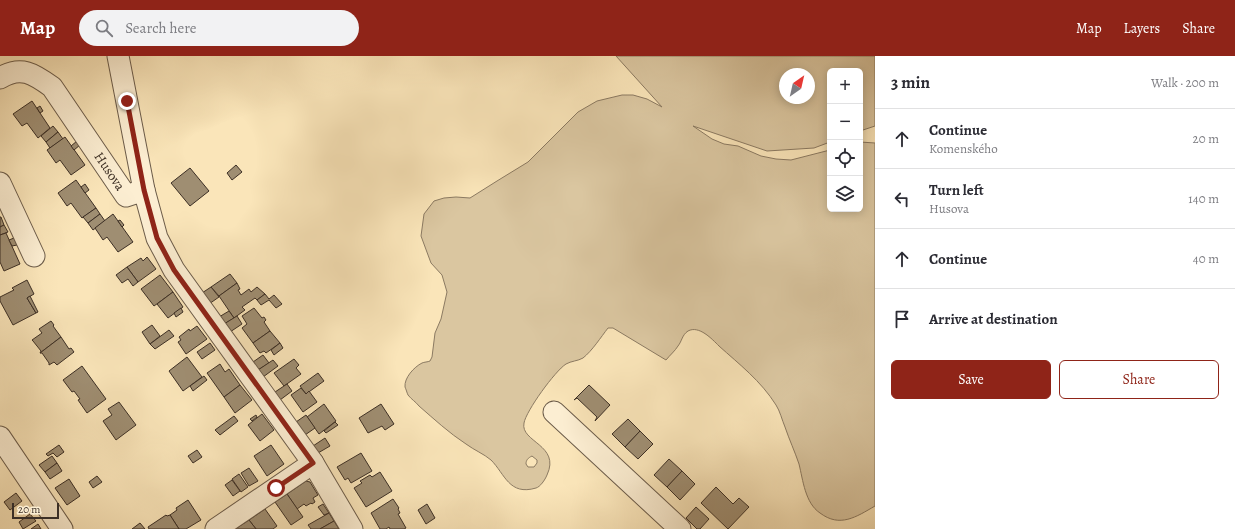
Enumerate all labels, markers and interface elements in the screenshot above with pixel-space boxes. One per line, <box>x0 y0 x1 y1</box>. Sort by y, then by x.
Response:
search box <box>79 10 359 46</box>
text: Map <box>20 15 55 41</box>
icon: search <box>93 17 115 39</box>
text: Search here <box>125 18 197 38</box>
text: Map <box>1076 19 1102 38</box>
text: Layers <box>1124 19 1160 38</box>
text: Share <box>1182 19 1215 38</box>
north arrow <box>779 68 815 104</box>
map controls <box>827 68 863 212</box>
button: + <box>827 68 863 104</box>
text: 3 min <box>891 71 930 94</box>
text: Walk · 200 m <box>1151 74 1219 91</box>
route end <box>118 92 136 110</box>
button: − <box>827 104 863 140</box>
text: Continue <box>929 120 987 140</box>
icon: ahead <box>891 128 913 150</box>
text: 20 m <box>1193 130 1219 147</box>
button: locate <box>827 140 863 176</box>
text: Komenského <box>929 140 998 157</box>
street label: Husova <box>90 148 130 195</box>
button: layers <box>827 176 863 212</box>
text: Turn left <box>929 180 984 200</box>
icon: left <box>891 188 913 210</box>
text: 140 m <box>1188 190 1219 207</box>
text: Husova <box>929 200 969 217</box>
icon: ahead <box>891 248 913 270</box>
text: Continue <box>929 249 987 269</box>
text: 40 m <box>1193 250 1219 267</box>
icon: arrive <box>891 308 913 330</box>
text: Arrive at destination <box>929 309 1058 329</box>
button: Save <box>891 360 1051 399</box>
button: Share <box>1059 360 1219 399</box>
route start <box>267 479 285 497</box>
scale bar <box>12 501 59 520</box>
text: 20 m <box>18 502 40 517</box>

